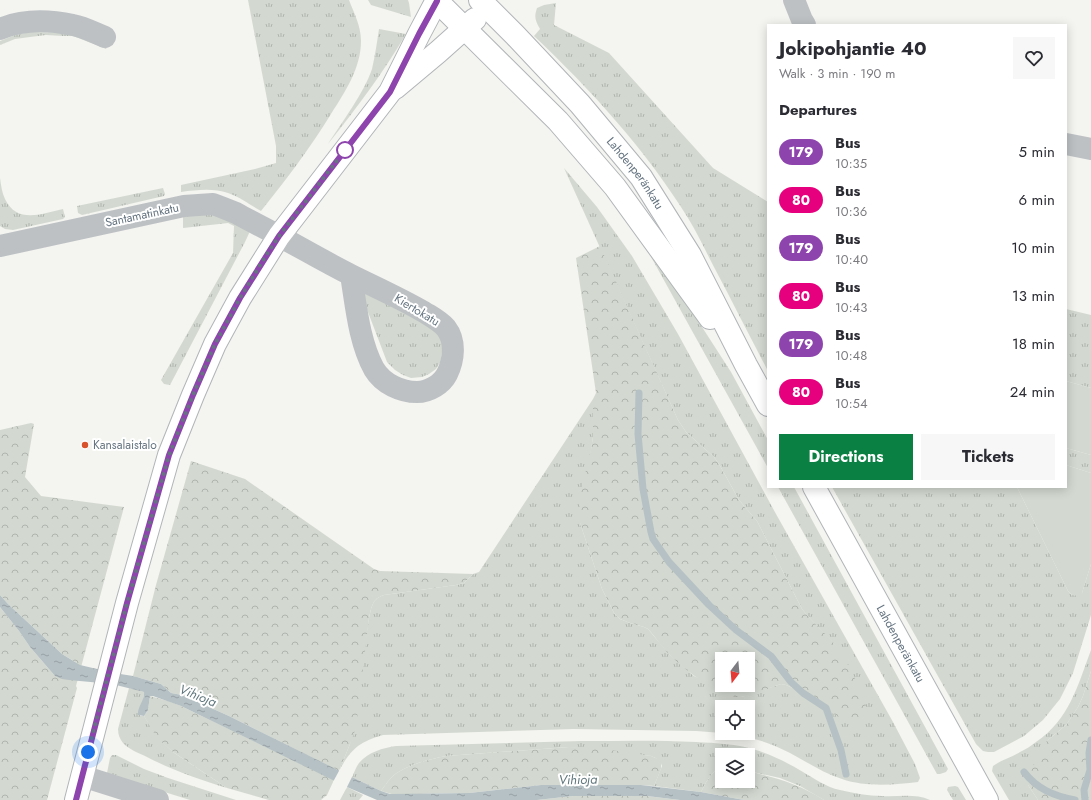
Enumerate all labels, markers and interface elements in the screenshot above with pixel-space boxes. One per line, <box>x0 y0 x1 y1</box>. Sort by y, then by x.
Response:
text: Jokipohjantie 40 <box>779 35 926 62</box>
button: heart <box>1013 37 1055 79</box>
text: Walk · 3 min · 190 m <box>779 64 895 83</box>
text: Departures <box>779 99 857 121</box>
text: Bus <box>835 132 860 154</box>
street label: Lahdenperänkatu <box>602 133 668 213</box>
unlabelled marker <box>336 141 354 159</box>
text: 5 min <box>1019 141 1055 163</box>
text: 179 <box>789 142 813 162</box>
text: 10:35 <box>835 154 867 173</box>
text: Bus <box>835 180 860 202</box>
text: 6 min <box>1018 189 1055 211</box>
text: 80 <box>792 190 810 210</box>
street label: Santamatinkatu <box>103 198 181 232</box>
text: 10:36 <box>835 202 867 221</box>
text: Bus <box>835 228 860 250</box>
text: 10 min <box>1011 237 1055 259</box>
text: 179 <box>789 238 813 258</box>
text: 10:40 <box>835 250 868 269</box>
text: Bus <box>835 276 860 298</box>
text: 13 min <box>1012 285 1055 307</box>
text: 80 <box>792 286 810 306</box>
street label: Kiertokatu <box>391 289 443 331</box>
text: 10:43 <box>835 298 867 317</box>
text: Bus <box>835 324 860 346</box>
text: 18 min <box>1012 333 1055 355</box>
text: 179 <box>789 334 813 354</box>
text: 10:48 <box>835 346 867 365</box>
text: Bus <box>835 372 860 394</box>
text: 24 min <box>1010 381 1055 403</box>
text: 80 <box>792 382 810 402</box>
text: 10:54 <box>835 394 867 413</box>
button: Directions <box>779 434 913 480</box>
button: Tickets <box>921 434 1055 480</box>
place label: Kansalaistalo <box>93 436 157 454</box>
marker: Kansalaistalo <box>80 440 90 450</box>
street label: Lahdenperänkatu <box>872 601 929 686</box>
north arrow <box>715 652 755 692</box>
map controls <box>715 652 755 788</box>
water label: Vihioja <box>176 679 219 712</box>
button: locate <box>715 700 755 740</box>
your location <box>78 742 98 762</box>
button: layers <box>715 748 755 788</box>
water label: Vihioja <box>558 770 598 789</box>

